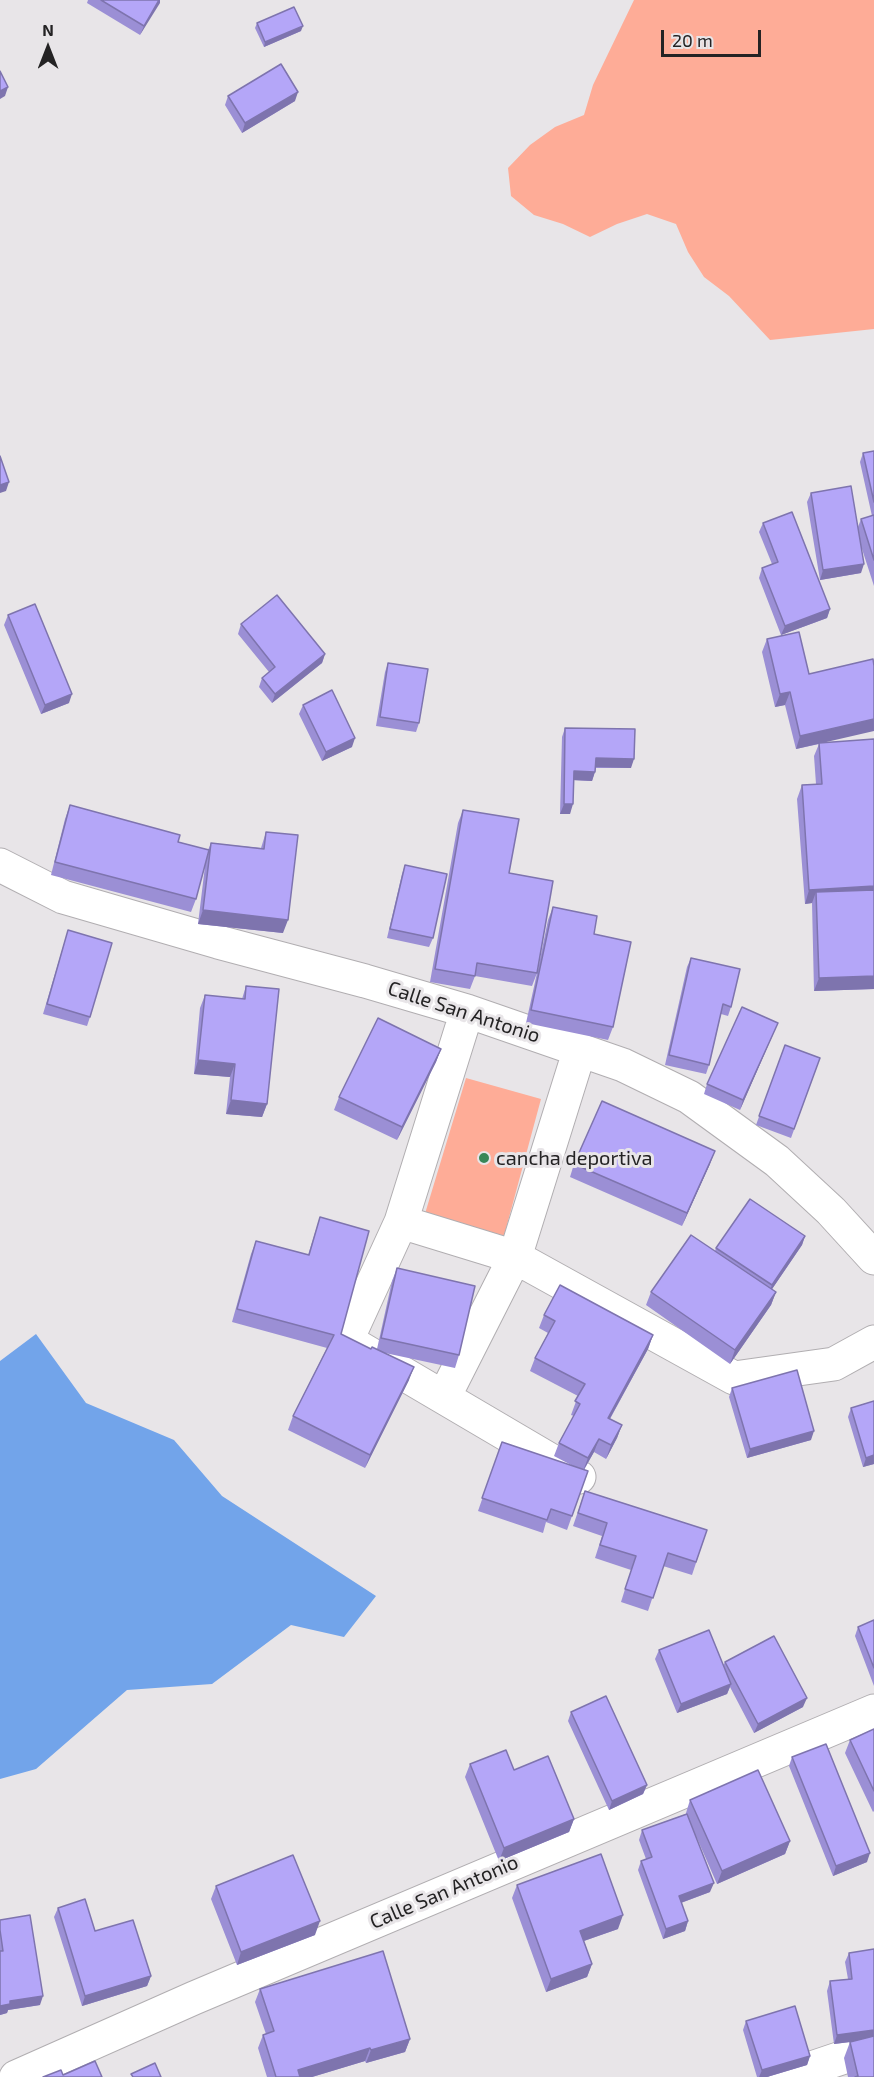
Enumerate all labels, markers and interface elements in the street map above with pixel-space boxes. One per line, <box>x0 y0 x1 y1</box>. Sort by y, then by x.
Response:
north arrow <box>18 18 78 78</box>
scale bar <box>664 18 764 56</box>
text: N <box>42 20 54 39</box>
text: 20 m <box>672 29 713 51</box>
street label: Calle San Antonio <box>385 976 543 1048</box>
place label: cancha deportiva <box>496 1146 652 1170</box>
marker: cancha deportiva <box>477 1151 491 1165</box>
street label: Calle San Antonio <box>366 1850 522 1934</box>

